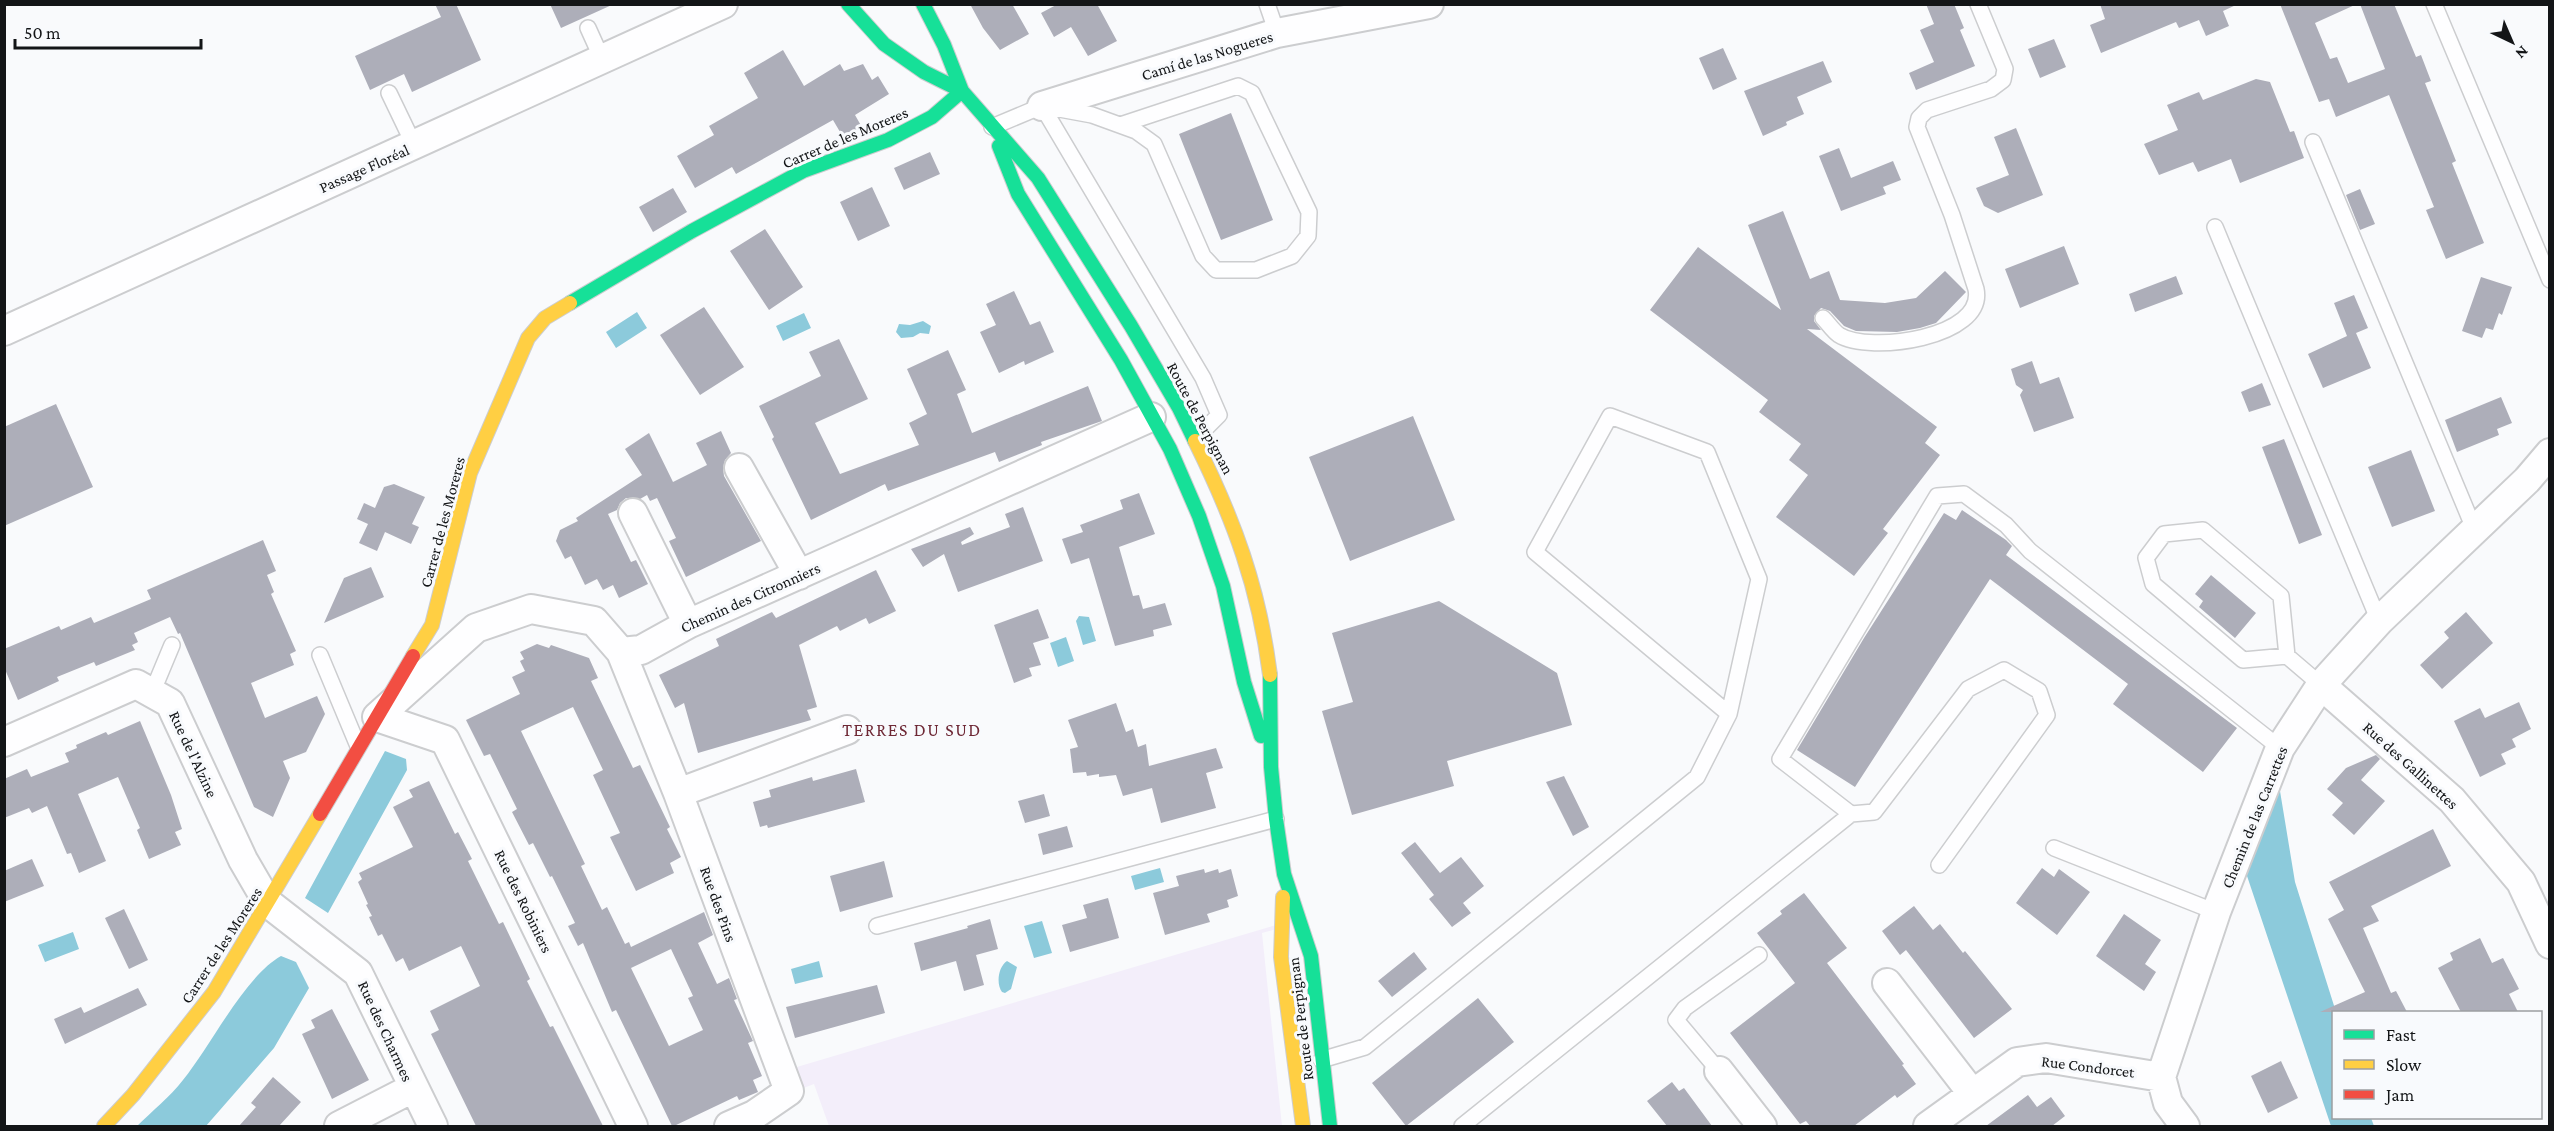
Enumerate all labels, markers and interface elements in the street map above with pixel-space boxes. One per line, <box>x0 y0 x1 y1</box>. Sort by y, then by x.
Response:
scale bar <box>15 12 201 50</box>
north arrow <box>2482 12 2542 72</box>
text: 50 m <box>24 23 61 43</box>
street label: Camí de las Nogueres <box>1139 27 1275 85</box>
text: N <box>2512 43 2532 62</box>
street label: Carrer de les Moreres <box>780 103 911 172</box>
street label: Passage Floréal <box>316 141 412 197</box>
street label: Route de Perpignan <box>1163 359 1237 478</box>
street label: Carrer de les Moreres <box>417 455 468 589</box>
street label: Chemin des Citronniers <box>678 559 823 636</box>
street label: Rue de l'Alzine <box>166 708 221 800</box>
street label: Rue des Gallinettes <box>2360 718 2461 812</box>
district label: TERRES DU SUD <box>842 720 982 740</box>
street label: Chemin de las Carrettes <box>2218 744 2291 891</box>
street label: Rue des Robiniers <box>491 847 556 956</box>
street label: Rue des Pins <box>697 864 740 944</box>
street label: Carrer de les Moreres <box>178 884 265 1006</box>
street label: Route de Perpignan <box>1284 956 1317 1082</box>
street label: Rue des Charmes <box>355 978 416 1084</box>
legend <box>2332 1011 2542 1119</box>
text: Fast <box>2386 1025 2417 1045</box>
street label: Rue Condorcet <box>2040 1052 2136 1081</box>
text: Slow <box>2386 1055 2422 1075</box>
text: Jam <box>2384 1085 2415 1105</box>

